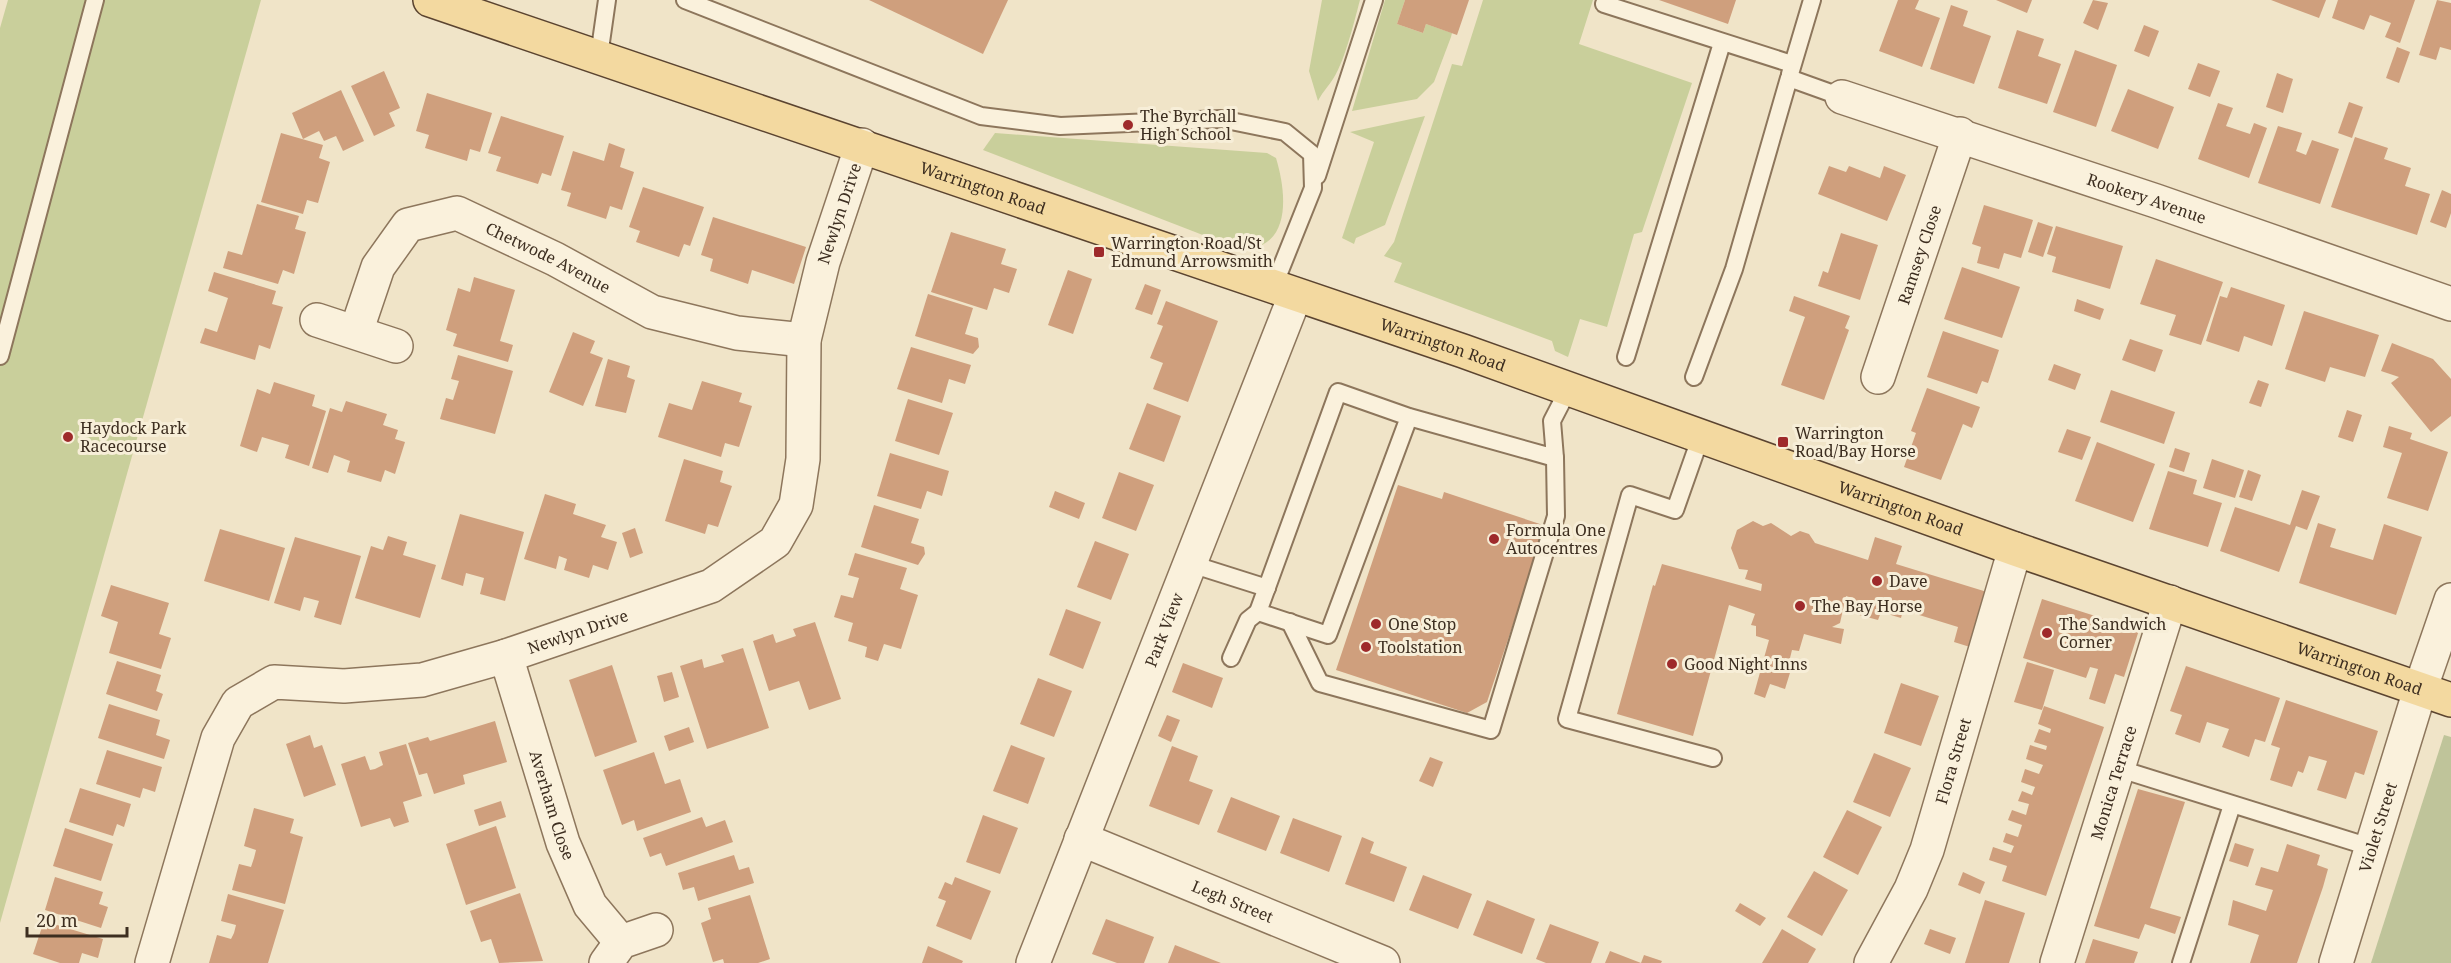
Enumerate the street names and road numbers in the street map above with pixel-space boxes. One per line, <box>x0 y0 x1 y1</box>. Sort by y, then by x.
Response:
street label: Warrington Road <box>917 156 1049 220</box>
street label: Newlyn Drive <box>812 160 866 267</box>
street label: Rookery Avenue <box>2084 168 2209 229</box>
street label: Ramsey Close <box>1892 202 1946 307</box>
street label: Chetwode Avenue <box>482 217 614 298</box>
street label: Warrington Road <box>1377 313 1509 377</box>
street label: Warrington Road <box>1835 475 1967 541</box>
street label: Park View <box>1139 589 1188 670</box>
street label: Newlyn Drive <box>524 604 631 659</box>
street label: Warrington Road <box>2294 636 2426 700</box>
street label: Flora Street <box>1930 715 1976 807</box>
street label: Monica Terrace <box>2085 723 2142 842</box>
street label: Averham Close <box>524 747 580 863</box>
street label: Violet Street <box>2354 779 2402 875</box>
street label: Legh Street <box>1189 875 1277 928</box>

